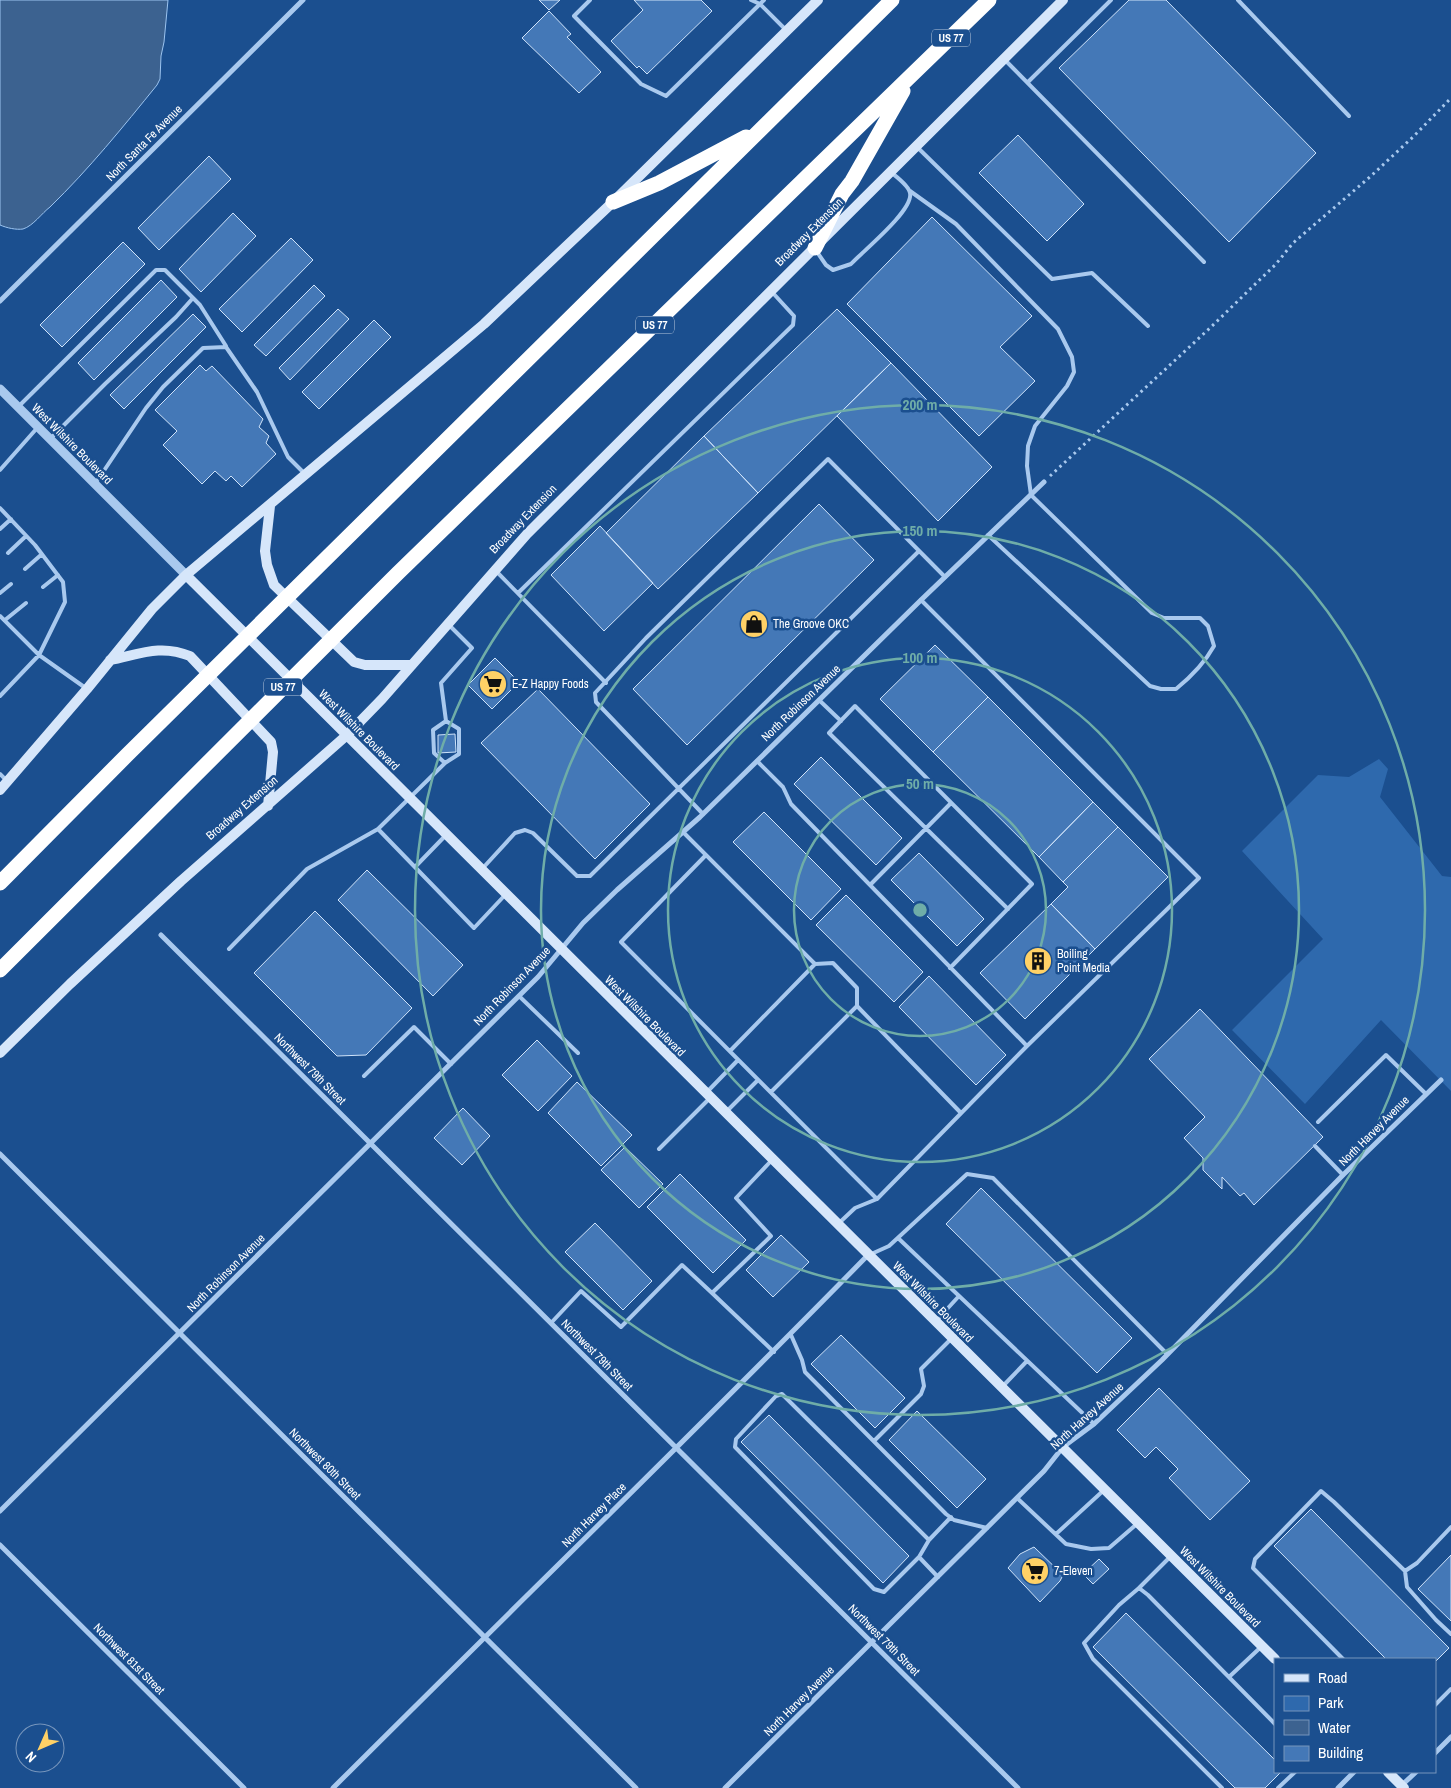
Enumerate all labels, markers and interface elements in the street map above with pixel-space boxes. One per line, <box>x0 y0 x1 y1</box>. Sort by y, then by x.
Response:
road number: US 77 <box>932 29 970 46</box>
street label: North Santa Fe Avenue <box>102 101 186 185</box>
street label: Broadway Extension <box>771 194 847 270</box>
road number: US 77 <box>636 316 674 334</box>
text: 200 m <box>903 394 937 415</box>
street label: West Wilshire Boulevard <box>28 400 116 488</box>
street label: Broadway Extension <box>486 481 560 557</box>
text: 150 m <box>903 520 937 541</box>
shop icon: The Groove OKC <box>739 609 769 639</box>
place label: The Groove OKC <box>773 616 849 632</box>
text: 100 m <box>903 647 937 668</box>
street label: North Robinson Avenue <box>758 661 844 745</box>
supermarket icon: E-Z Happy Foods <box>478 669 508 699</box>
place label: E-Z Happy Foods <box>512 676 589 692</box>
road number: US 77 <box>264 679 302 696</box>
street label: West Wilshire Boulevard <box>315 686 403 774</box>
street label: Broadway Extension <box>203 772 281 844</box>
text: 50 m <box>906 773 934 794</box>
centre of rings <box>911 901 929 919</box>
street label: North Robinson Avenue <box>470 943 554 1029</box>
building icon: Boiling Point Media <box>1023 946 1053 976</box>
place label: Boiling Point Media <box>1057 946 1111 976</box>
street label: West Wilshire Boulevard <box>601 972 689 1060</box>
street label: Northwest 79th Street <box>271 1030 349 1108</box>
street label: North Harvey Avenue <box>1335 1092 1413 1170</box>
street label: North Robinson Avenue <box>183 1230 269 1316</box>
street label: West Wilshire Boulevard <box>889 1258 977 1346</box>
street label: Northwest 79th Street <box>558 1316 636 1394</box>
street label: North Harvey Avenue <box>1047 1379 1127 1453</box>
street label: Northwest 80th Street <box>286 1425 364 1503</box>
street label: North Harvey Place <box>558 1479 630 1551</box>
street label: West Wilshire Boulevard <box>1176 1543 1264 1631</box>
supermarket icon: 7-Eleven <box>1020 1556 1050 1586</box>
place label: 7-Eleven <box>1054 1563 1093 1579</box>
street label: Northwest 79th Street <box>845 1601 923 1679</box>
street label: Northwest 81st Street <box>90 1620 168 1698</box>
legend <box>1274 1658 1436 1773</box>
street label: North Harvey Avenue <box>760 1662 838 1740</box>
text: Road <box>1318 1667 1347 1688</box>
text: Park <box>1318 1692 1344 1713</box>
text: Water <box>1318 1717 1350 1738</box>
north arrow <box>15 1723 65 1773</box>
text: Building <box>1318 1742 1363 1763</box>
text: N <box>22 1748 40 1766</box>

